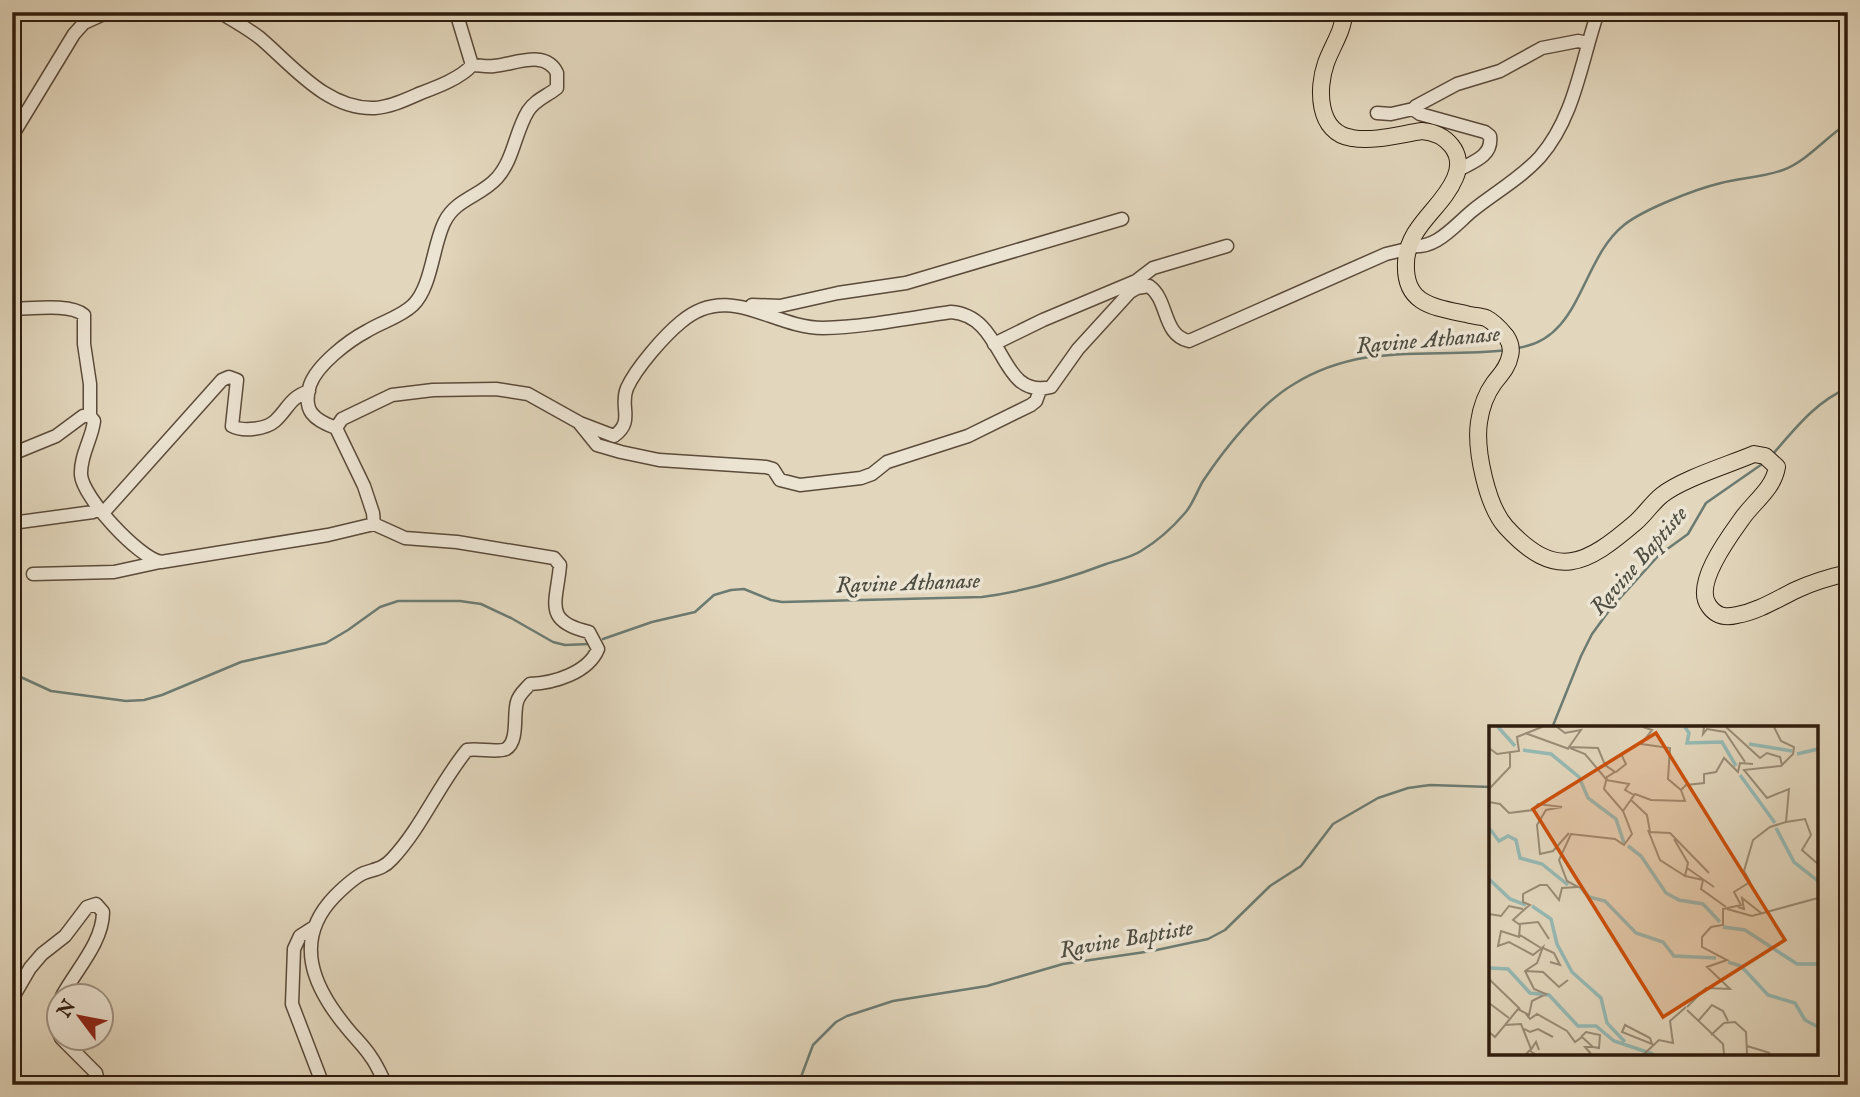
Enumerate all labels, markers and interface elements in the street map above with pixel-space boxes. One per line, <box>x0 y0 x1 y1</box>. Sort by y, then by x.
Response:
water label: Ravine Athanase <box>1355 320 1502 361</box>
water label: Ravine Baptiste <box>1584 500 1695 622</box>
water label: Ravine Athanase <box>835 566 981 601</box>
inset map <box>1489 726 1818 1055</box>
water label: Ravine Baptiste <box>1057 913 1196 966</box>
north arrow <box>46 982 116 1052</box>
text: N <box>52 995 82 1023</box>

